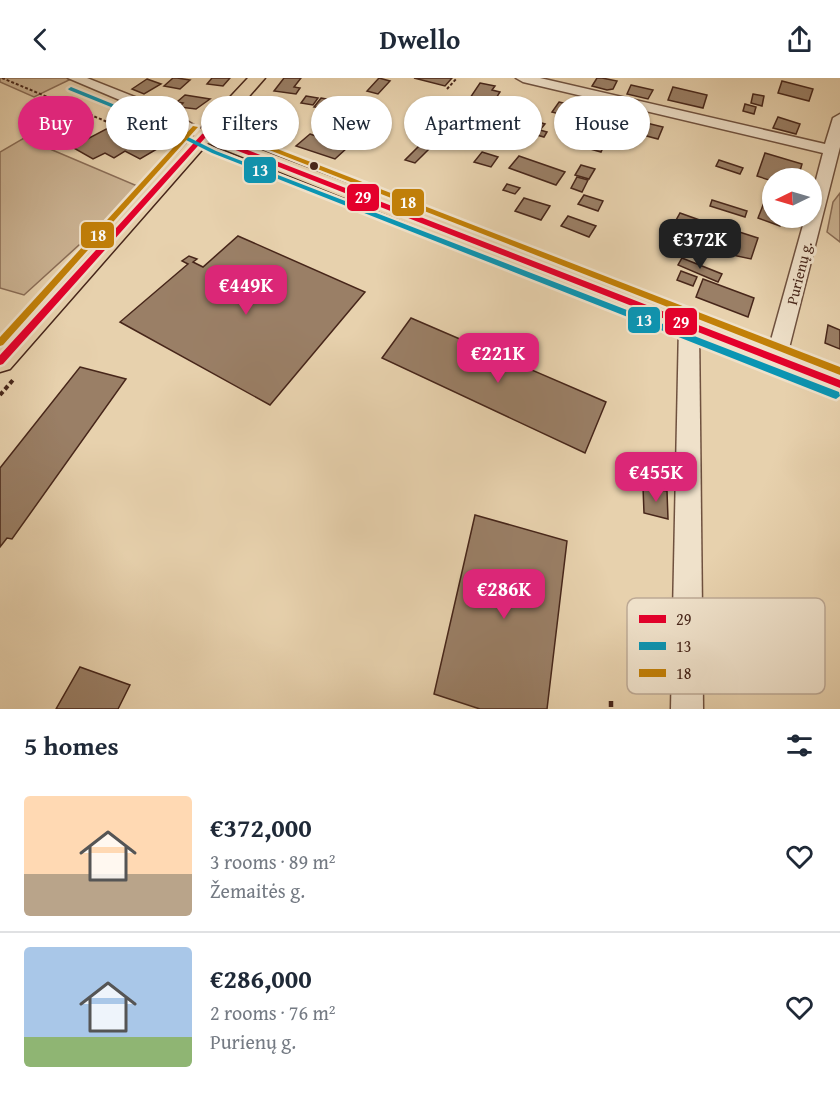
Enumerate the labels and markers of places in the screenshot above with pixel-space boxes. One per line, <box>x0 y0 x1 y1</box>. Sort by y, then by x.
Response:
unlabelled marker <box>308 160 320 172</box>
pin: €372K <box>658 219 742 270</box>
pin: €449K <box>204 265 288 316</box>
pin: €221K <box>456 333 540 384</box>
pin: €455K <box>614 452 698 503</box>
pin: €286K <box>462 569 546 620</box>

